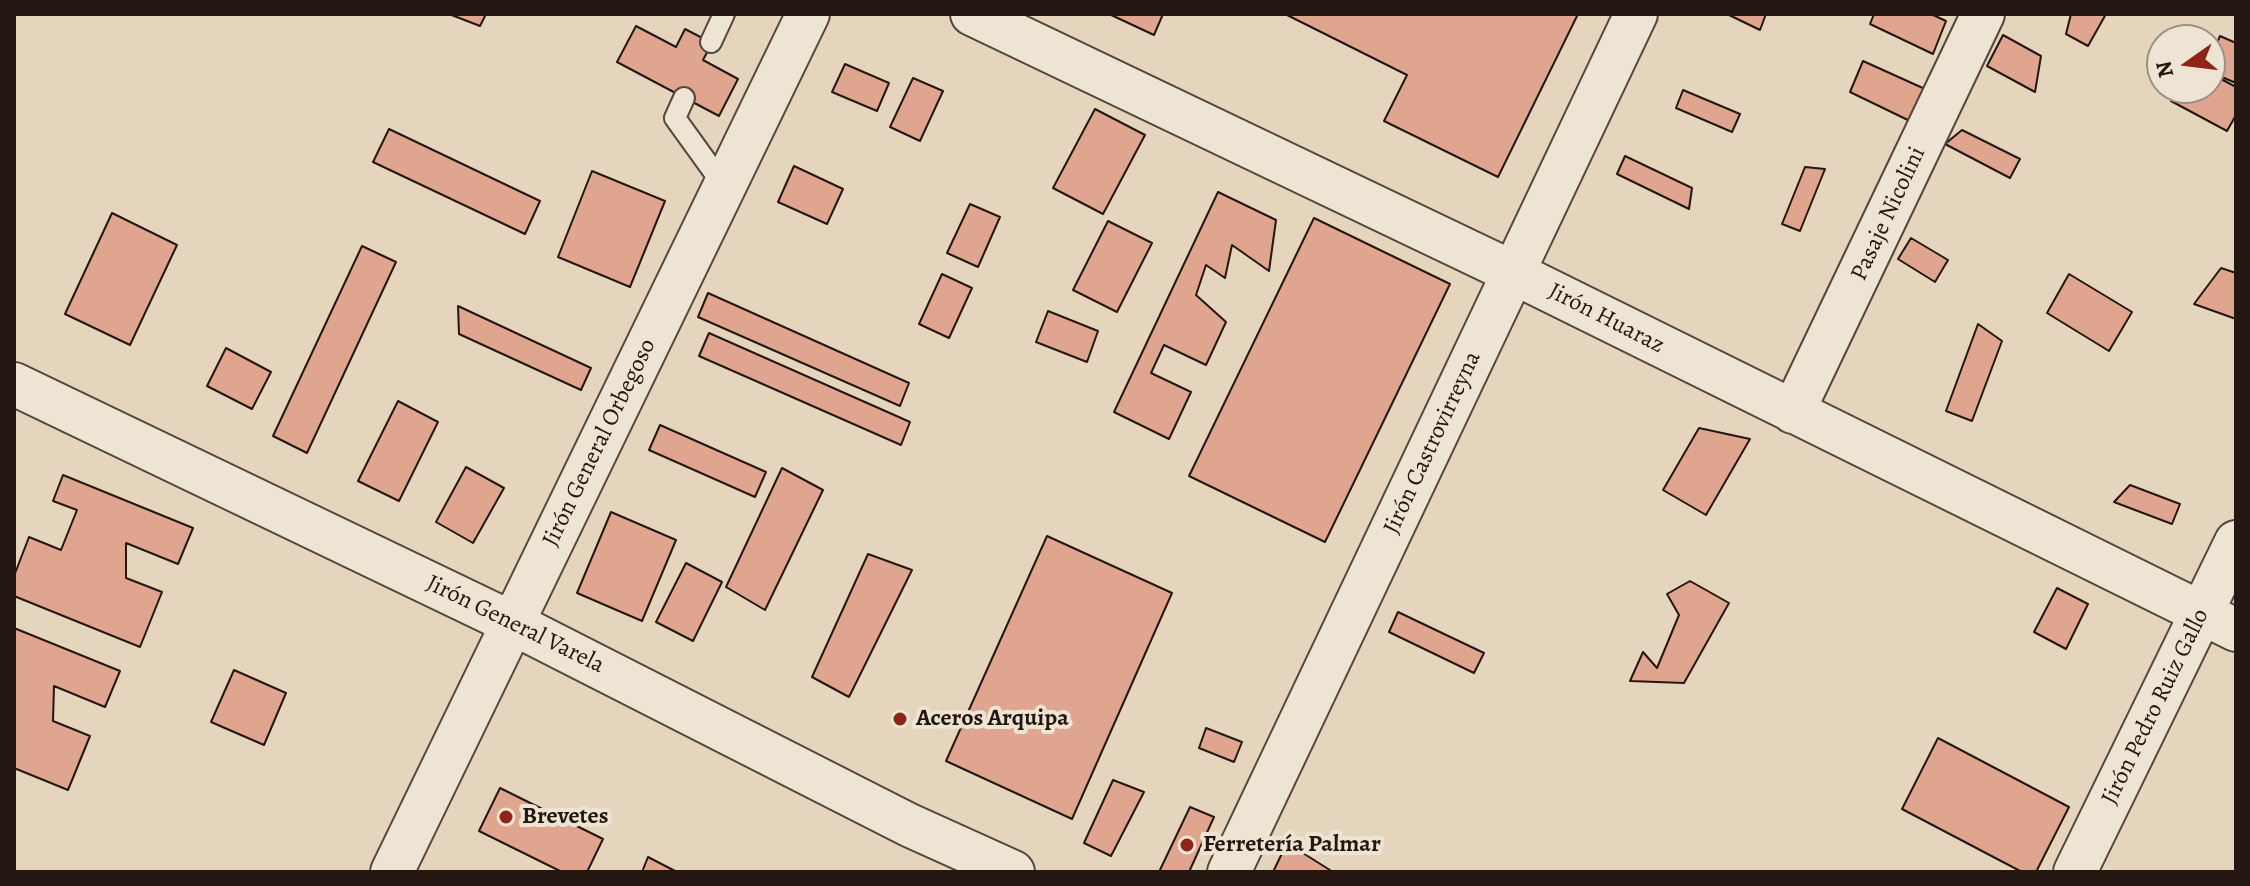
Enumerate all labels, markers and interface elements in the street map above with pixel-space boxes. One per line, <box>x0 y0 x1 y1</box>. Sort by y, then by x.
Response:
north arrow <box>2146 24 2226 104</box>
text: N <box>2148 58 2181 81</box>
street label: Pasaje Nicolini <box>1845 142 1933 286</box>
street label: Jirón Huaraz <box>1543 277 1669 361</box>
street label: Jirón General Orbegoso <box>537 334 663 552</box>
street label: Jirón Castrovirreyna <box>1378 347 1488 539</box>
street label: Jirón General Varela <box>421 569 609 681</box>
street label: Jirón Pedro Ruiz Gallo <box>2096 604 2216 810</box>
place label: Aceros Arquipa <box>916 705 1069 733</box>
marker: Aceros Arquipa <box>891 710 909 728</box>
place label: Brevetes <box>522 803 608 831</box>
marker: Brevetes <box>497 808 515 826</box>
place label: Ferretería Palmar <box>1203 831 1381 859</box>
marker: Ferretería Palmar <box>1178 836 1196 854</box>

